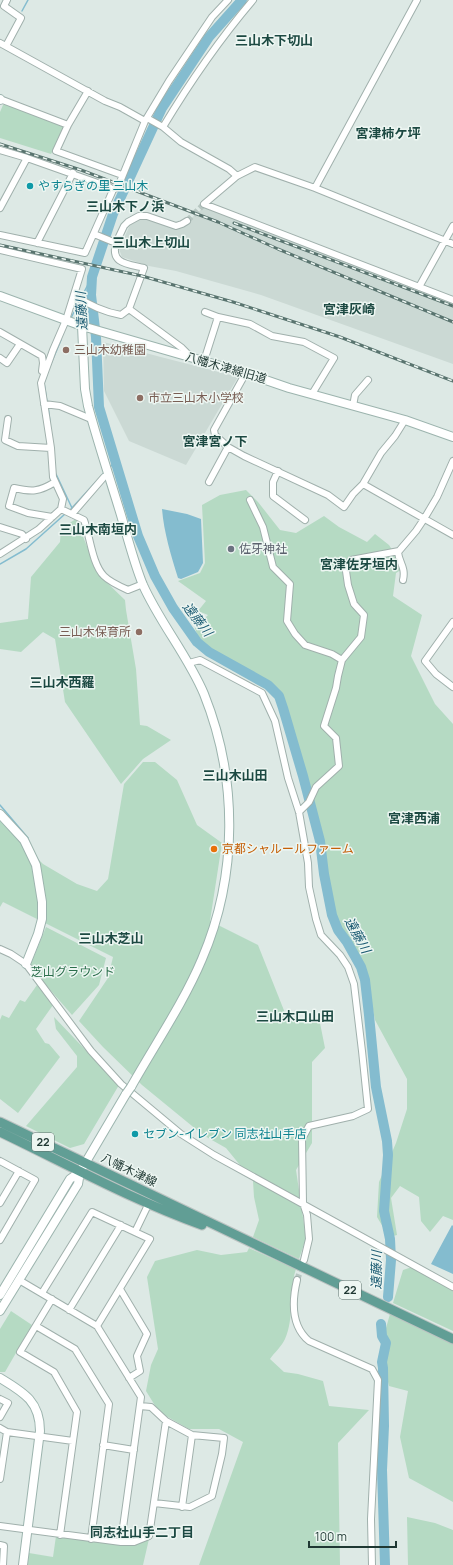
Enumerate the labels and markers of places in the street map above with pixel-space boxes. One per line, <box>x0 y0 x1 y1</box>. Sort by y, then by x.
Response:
place label: やすらぎの里 三山木 <box>38 177 148 194</box>
marker: やすらぎの里 三山木 <box>25 181 35 191</box>
place label: 三山木幼稚園 <box>74 341 146 358</box>
marker: 三山木幼稚園 <box>61 345 71 355</box>
place label: 市立三山木小学校 <box>148 389 244 406</box>
marker: 市立三山木小学校 <box>135 393 145 403</box>
place label: 佐牙神社 <box>239 540 287 557</box>
marker: 佐牙神社 <box>226 544 236 554</box>
place label: 三山木保育所 <box>59 623 131 640</box>
marker: 三山木保育所 <box>134 627 144 637</box>
place label: 京都シャルールファーム <box>222 840 354 857</box>
marker: 京都シャルールファーム <box>209 844 219 854</box>
place label: セブン-イレブン 同志社山手店 <box>143 1125 306 1142</box>
marker: セブン-イレブン 同志社山手店 <box>130 1129 140 1139</box>

